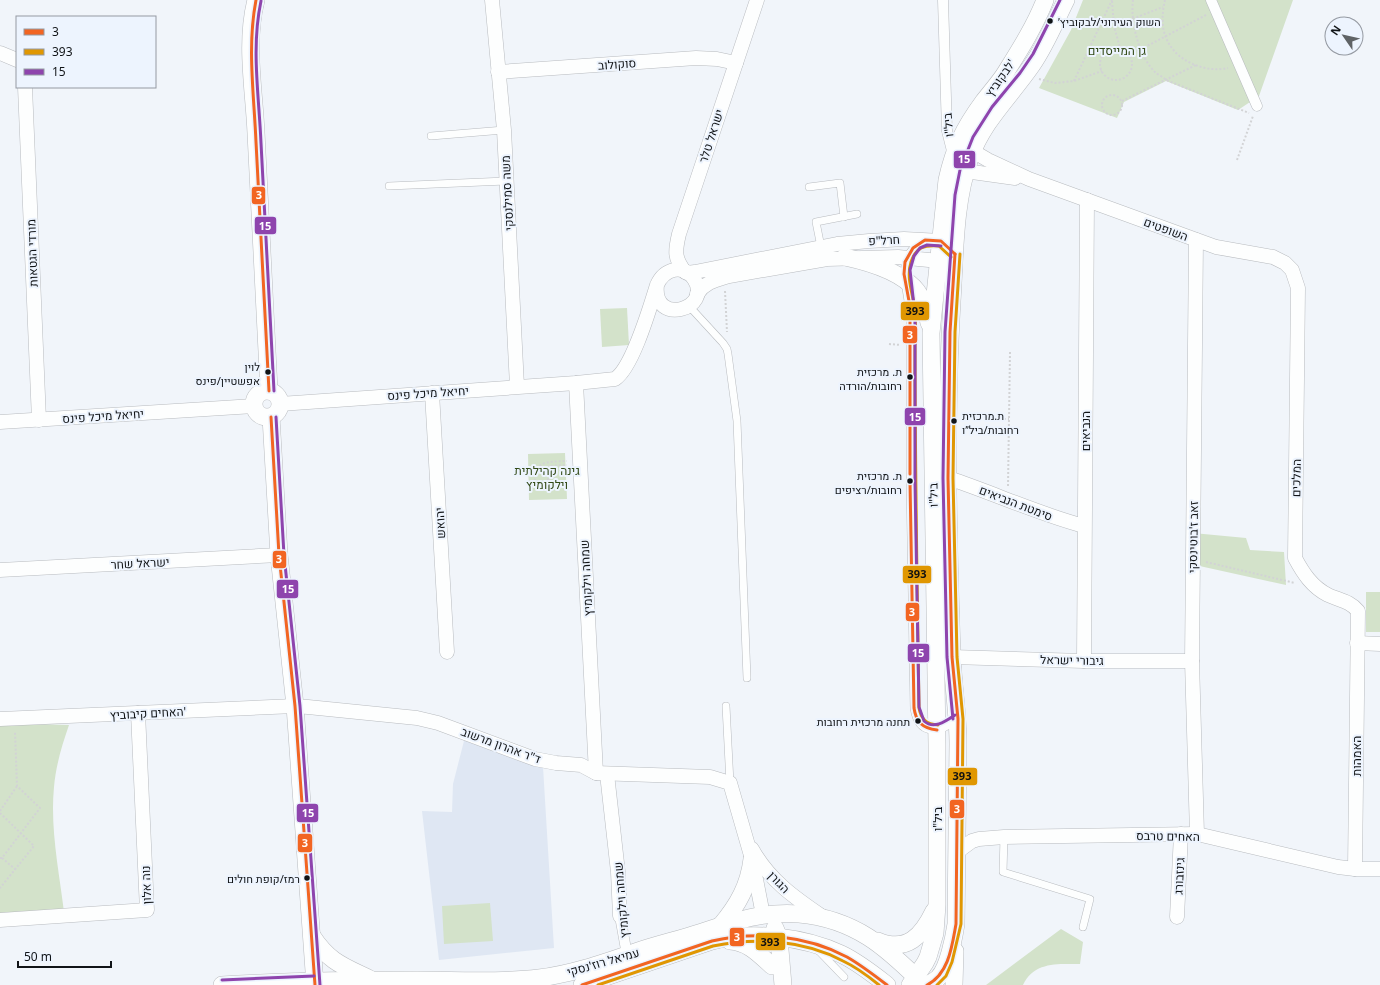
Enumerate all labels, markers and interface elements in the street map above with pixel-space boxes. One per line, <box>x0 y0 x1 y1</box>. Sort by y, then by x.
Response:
place label: השוק העירוני/לבקוביץ׳ <box>1058 14 1161 29</box>
legend <box>16 16 156 88</box>
marker: השוק העירוני/לבקוביץ׳ <box>1045 16 1055 26</box>
north arrow <box>1324 16 1364 56</box>
text: N <box>1327 22 1344 38</box>
text: 3 <box>52 23 59 40</box>
park label: גן המייסדים <box>1088 42 1146 59</box>
text: 393 <box>52 43 73 60</box>
street label: סוקולוב <box>597 54 637 74</box>
street label: לבקוביץ' <box>981 56 1019 100</box>
text: 15 <box>52 63 66 80</box>
street label: ישראל טלר <box>694 107 728 165</box>
street label: ביל"ו <box>938 111 958 138</box>
line badge: 15 <box>953 150 976 169</box>
text: 15 <box>958 151 970 166</box>
street label: משה סמילנסקי <box>497 155 517 231</box>
line badge: 3 <box>251 186 266 205</box>
text: 3 <box>256 187 262 202</box>
street label: השופטים <box>1141 213 1191 245</box>
line badge: 15 <box>254 216 277 235</box>
text: 15 <box>259 218 271 233</box>
street label: מורדי הגטאות <box>22 219 42 287</box>
street label: חרל"פ <box>868 231 900 249</box>
line badge: 393 <box>900 301 930 321</box>
text: 393 <box>906 303 924 318</box>
line badge: 3 <box>902 325 918 344</box>
text: 3 <box>907 327 913 342</box>
place label: לוין אפשטיין/פינס <box>195 359 260 388</box>
place label: ת. מרכזית רחובות/הורדה <box>839 364 902 393</box>
marker: לוין אפשטיין/פינס <box>263 367 273 377</box>
marker: ת. מרכזית רחובות/הורדה <box>905 372 915 382</box>
street label: יחיאל מיכל פינס <box>387 382 469 404</box>
street label: יחיאל מיכל פינס <box>62 405 144 427</box>
line badge: 15 <box>904 407 926 426</box>
place label: ת.מרכזית רחובות/ביל״ו <box>962 408 1019 437</box>
text: 15 <box>909 409 921 424</box>
street label: הנביאים <box>1077 411 1094 451</box>
marker: ת.מרכזית רחובות/ביל״ו <box>949 416 959 426</box>
street label: המלכים <box>1287 459 1305 497</box>
park label: גינה קהילתית וילקומיץ <box>514 462 580 493</box>
place label: ת. מרכזית רחובות/רציפים <box>835 468 902 497</box>
marker: ת. מרכזית רחובות/רציפים <box>905 476 915 486</box>
street label: סימטת הנביאים <box>977 481 1055 525</box>
street label: ביל"ו <box>924 482 942 507</box>
street label: זאב ז'בוטינסקי <box>1184 501 1202 573</box>
street label: יהואש <box>431 507 449 539</box>
street label: שמחה וילקומיץ <box>576 539 596 617</box>
line badge: 3 <box>272 550 287 569</box>
text: 3 <box>276 551 282 566</box>
street label: ישראל שחר <box>110 553 170 573</box>
line badge: 393 <box>902 565 932 584</box>
text: 393 <box>908 566 926 581</box>
line badge: 15 <box>276 579 299 599</box>
text: 15 <box>282 581 294 596</box>
line badge: 3 <box>905 602 920 622</box>
text: 3 <box>909 604 915 619</box>
line badge: 15 <box>907 643 930 663</box>
text: 15 <box>912 645 924 660</box>
street label: גיבורי ישראל <box>1040 651 1104 669</box>
street label: האחים קיבוביץ' <box>109 703 187 723</box>
place label: תחנה מרכזית רחובות <box>817 714 910 729</box>
marker: תחנה מרכזית רחובות <box>913 716 923 726</box>
street label: ד"ר אהרון מרשוב <box>459 723 543 767</box>
street label: האמהות <box>1348 736 1365 776</box>
line badge: 393 <box>947 767 978 786</box>
text: 393 <box>953 768 971 783</box>
line badge: 3 <box>949 799 965 819</box>
text: 3 <box>954 801 960 816</box>
line badge: 15 <box>296 803 319 823</box>
text: 15 <box>302 805 314 820</box>
street label: ביל"ו <box>929 806 946 831</box>
street label: האחים טרבס <box>1136 827 1200 845</box>
line badge: 3 <box>297 833 313 853</box>
text: 3 <box>302 835 308 850</box>
street label: גינזבורג <box>1170 857 1188 895</box>
street label: שמחה וילקומיץ <box>609 861 633 939</box>
street label: נוה אלון <box>137 865 155 905</box>
street label: הגורן <box>764 867 794 897</box>
place label: רמז/קופת חולים <box>227 871 300 886</box>
marker: רמז/קופת חולים <box>302 873 312 883</box>
line badge: 3 <box>729 927 745 947</box>
text: 3 <box>734 929 740 944</box>
line badge: 393 <box>755 932 786 951</box>
text: 393 <box>761 934 779 949</box>
scale bar <box>18 943 111 969</box>
street label: עמיאל רוז'נסקי <box>565 944 641 980</box>
text: 50 m <box>24 948 52 965</box>

